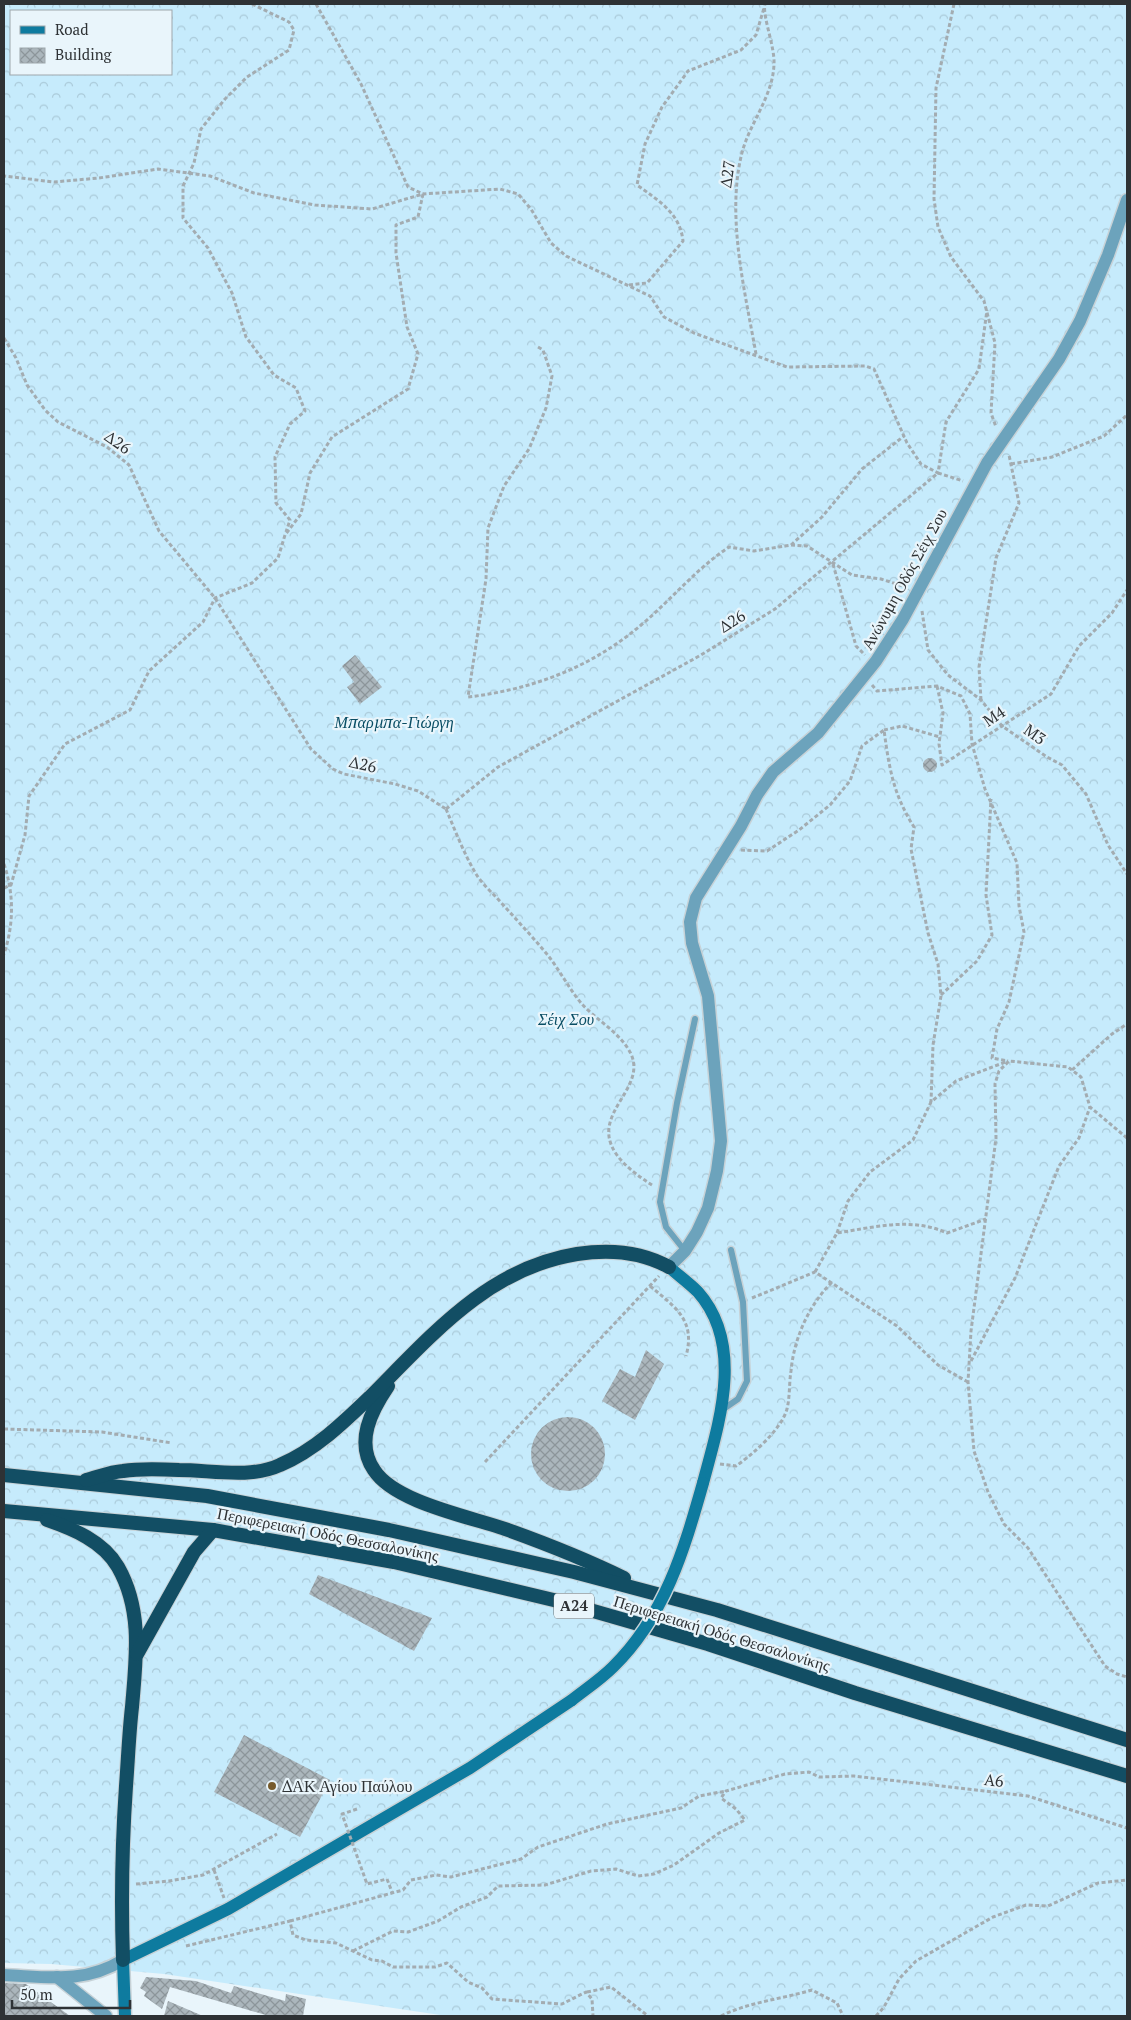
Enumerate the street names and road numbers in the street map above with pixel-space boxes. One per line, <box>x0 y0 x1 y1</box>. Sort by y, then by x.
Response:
street label: Δ27 <box>714 159 740 189</box>
street label: Δ26 <box>100 425 136 459</box>
street label: Ανώνυμη Οδός Σέιχ Σου <box>856 504 952 654</box>
street label: Δ26 <box>715 604 750 638</box>
street label: M4 <box>979 700 1010 731</box>
street label: M3 <box>1020 719 1050 749</box>
street label: Δ26 <box>347 750 379 778</box>
street label: Περιφερειακή Οδός Θεσσαλονίκης <box>215 1502 441 1566</box>
street label: Περιφερειακή Οδός Θεσσαλονίκης <box>611 1590 834 1677</box>
road number: Α24 <box>554 1594 594 1618</box>
street label: A6 <box>983 1768 1005 1792</box>

